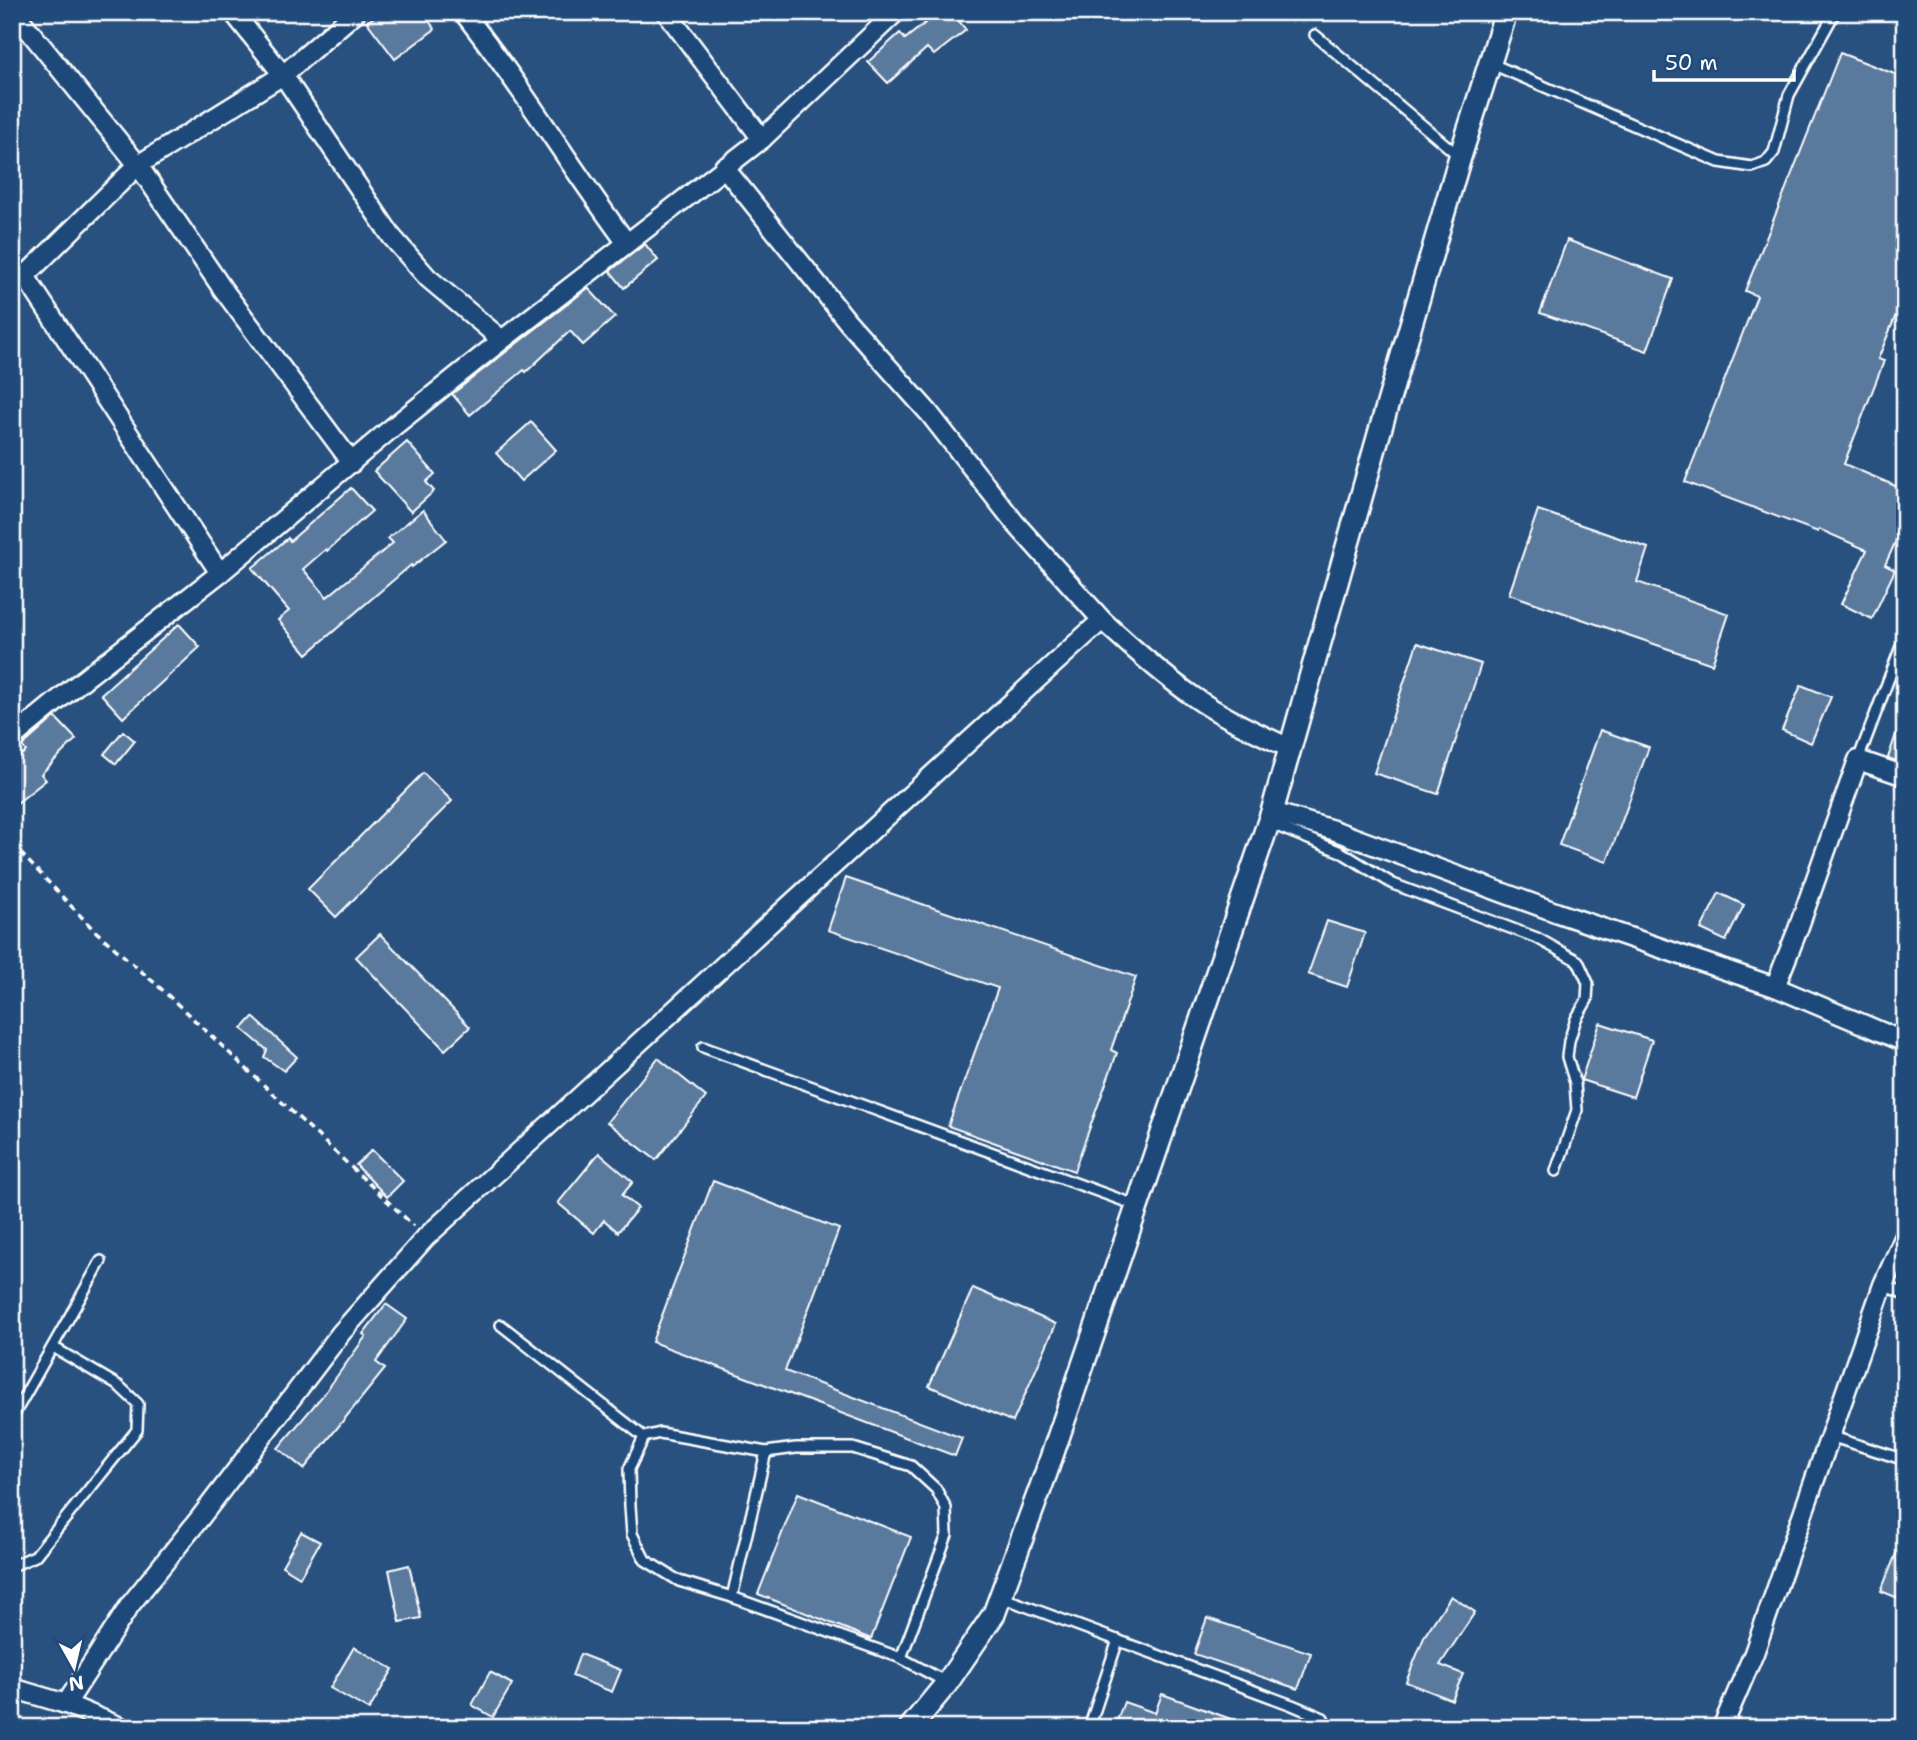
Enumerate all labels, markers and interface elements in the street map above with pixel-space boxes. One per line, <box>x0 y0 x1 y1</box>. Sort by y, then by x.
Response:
scale bar <box>1654 38 1794 82</box>
text: 50 m <box>1665 49 1718 77</box>
north arrow <box>38 1632 108 1702</box>
text: N <box>67 1670 85 1697</box>

